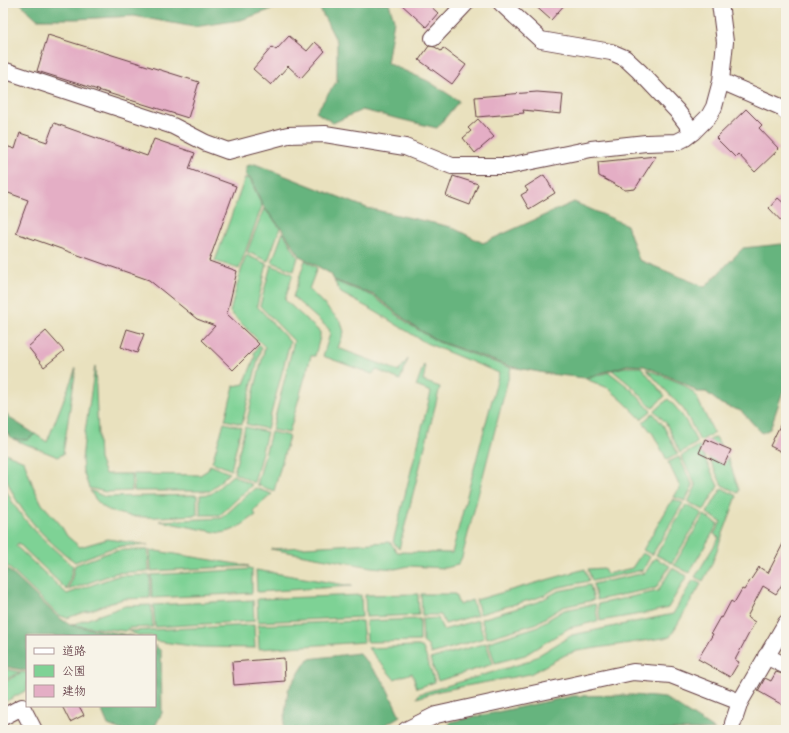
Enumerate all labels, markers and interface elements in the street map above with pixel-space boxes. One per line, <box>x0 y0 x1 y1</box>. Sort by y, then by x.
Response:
legend <box>26 635 156 707</box>
text: 道路 <box>62 644 86 658</box>
text: 公園 <box>62 664 86 678</box>
text: 建物 <box>62 684 86 698</box>

